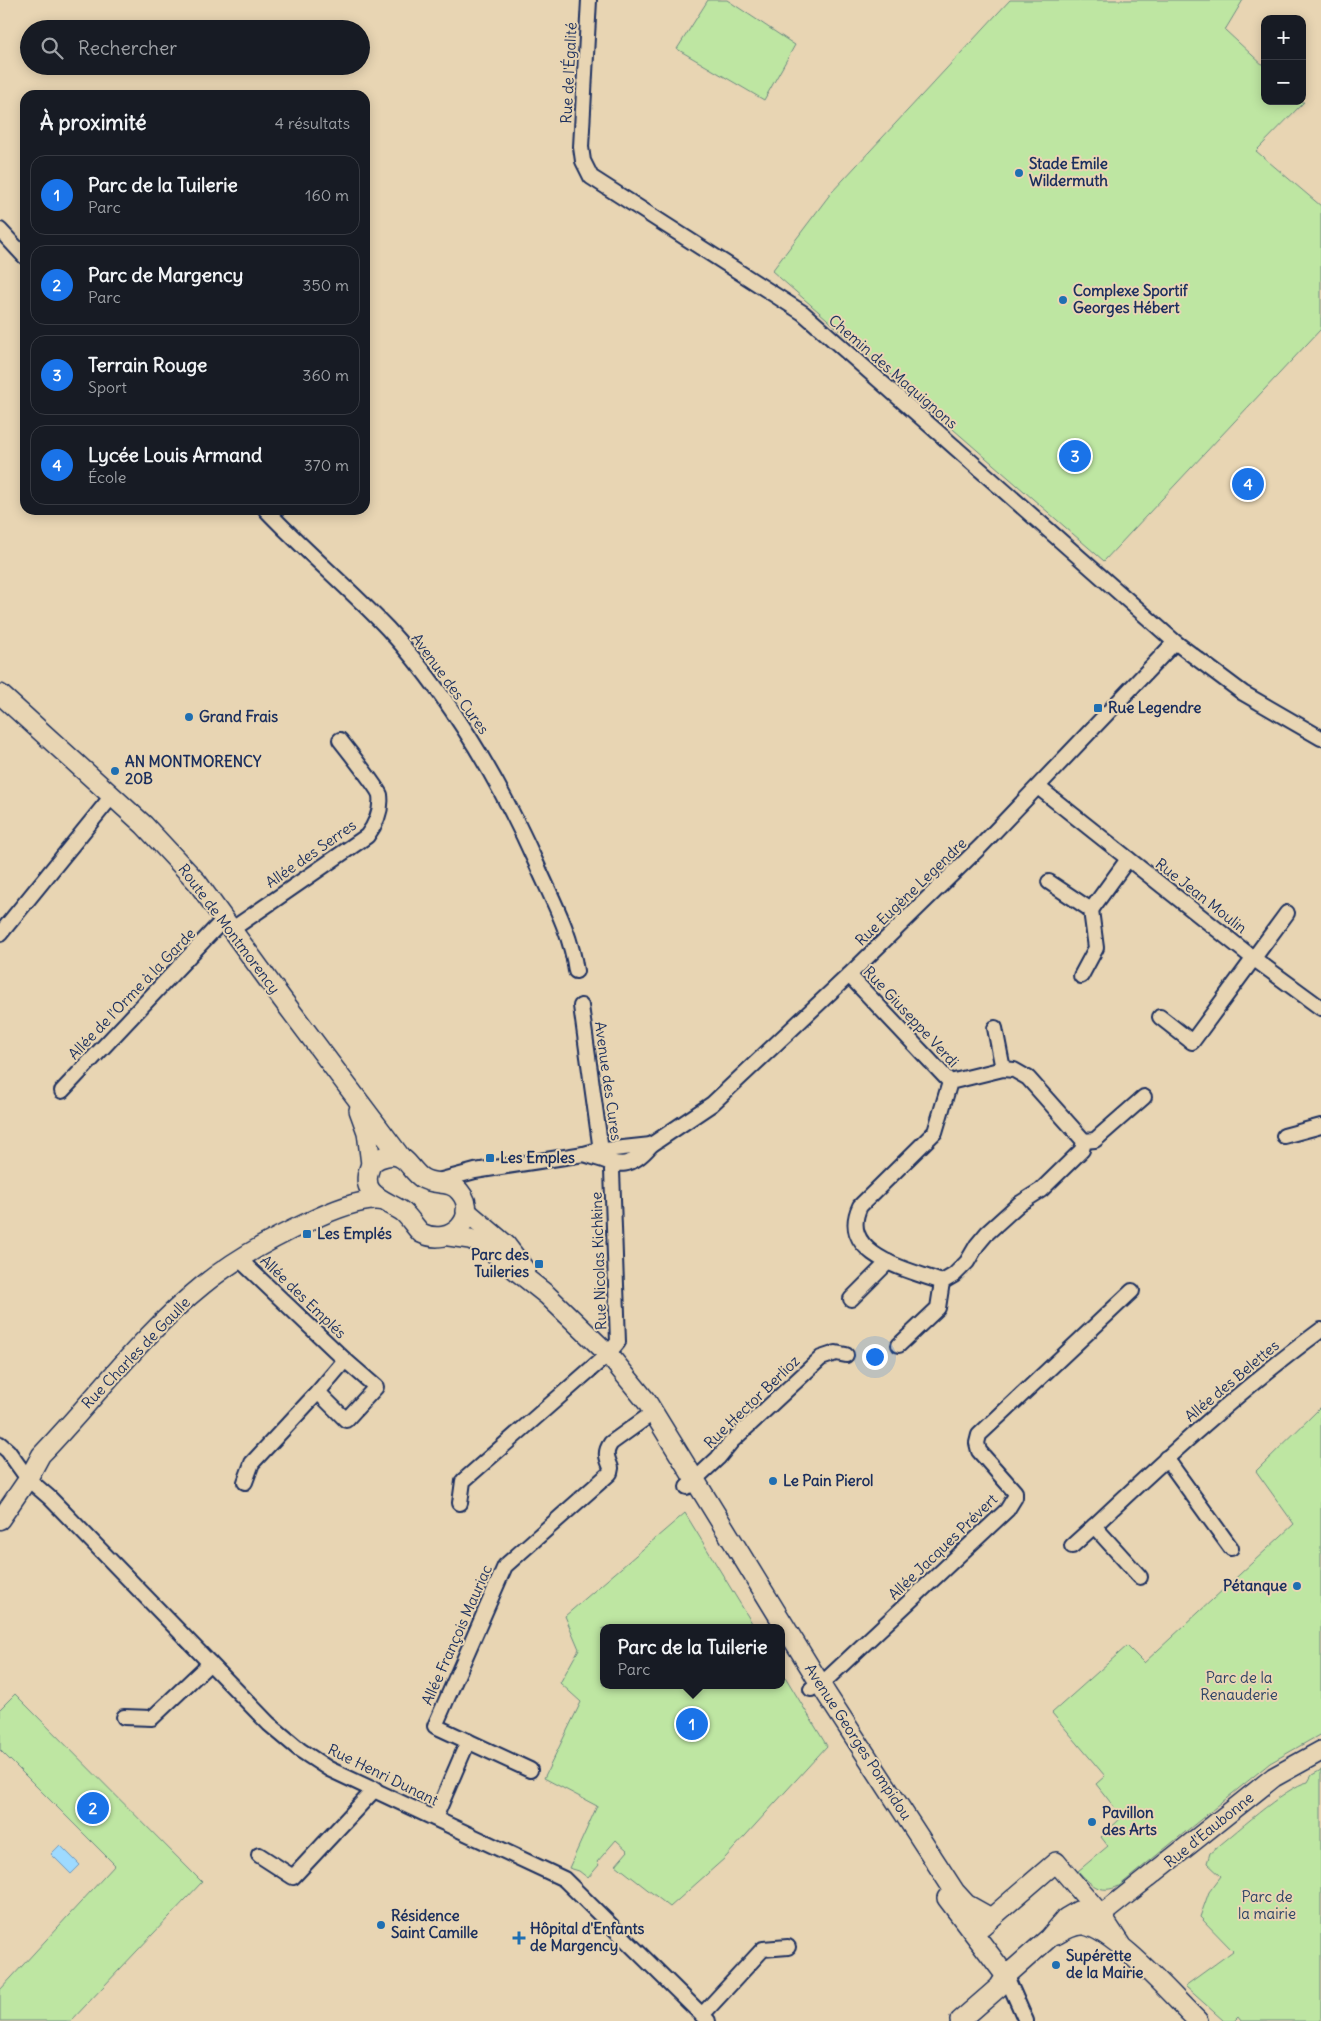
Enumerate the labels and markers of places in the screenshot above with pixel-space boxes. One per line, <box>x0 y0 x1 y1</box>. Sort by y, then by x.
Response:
place label: Stade Emile Wildermuth <box>1029 154 1108 190</box>
marker: Stade Emile Wildermuth <box>1013 167 1025 179</box>
place label: Complexe Sportif Georges Hébert <box>1073 281 1189 318</box>
marker: Complexe Sportif Georges Hébert <box>1057 294 1069 306</box>
pin: 3 <box>1059 437 1091 475</box>
pin: 4 <box>1232 465 1264 503</box>
place label: Rue Legendre <box>1108 698 1201 718</box>
marker: Rue Legendre <box>1092 702 1104 714</box>
place label: Grand Frais <box>199 707 278 726</box>
marker: Grand Frais <box>183 711 195 723</box>
place label: AN MONTMORENCY 20B <box>125 752 262 788</box>
marker: AN MONTMORENCY 20B <box>109 765 121 777</box>
place label: Les Emples <box>500 1148 575 1168</box>
marker: Les Emples <box>484 1152 496 1164</box>
place label: Les Emplés <box>317 1224 392 1244</box>
marker: Les Emplés <box>301 1228 313 1240</box>
place label: Parc des Tuileries <box>471 1245 529 1281</box>
marker: Parc des Tuileries <box>533 1258 545 1270</box>
place label: Le Pain Pierol <box>783 1471 873 1490</box>
marker: Le Pain Pierol <box>767 1475 779 1487</box>
place label: Pétanque <box>1223 1576 1287 1596</box>
marker: Pétanque <box>1291 1580 1303 1592</box>
pin: 1 <box>676 1705 708 1743</box>
pin: 2 <box>77 1789 109 1827</box>
place label: Pavillon des Arts <box>1102 1803 1157 1839</box>
marker: Pavillon des Arts <box>1086 1816 1098 1828</box>
place label: Résidence Saint Camille <box>391 1906 478 1942</box>
marker: Résidence Saint Camille <box>375 1919 387 1931</box>
place label: Hôpital d'Enfants de Margency <box>530 1919 645 1956</box>
marker: Hôpital d'Enfants de Margency <box>512 1931 526 1945</box>
place label: Supérette de la Mairie <box>1066 1946 1143 1982</box>
marker: Supérette de la Mairie <box>1050 1959 1062 1971</box>

